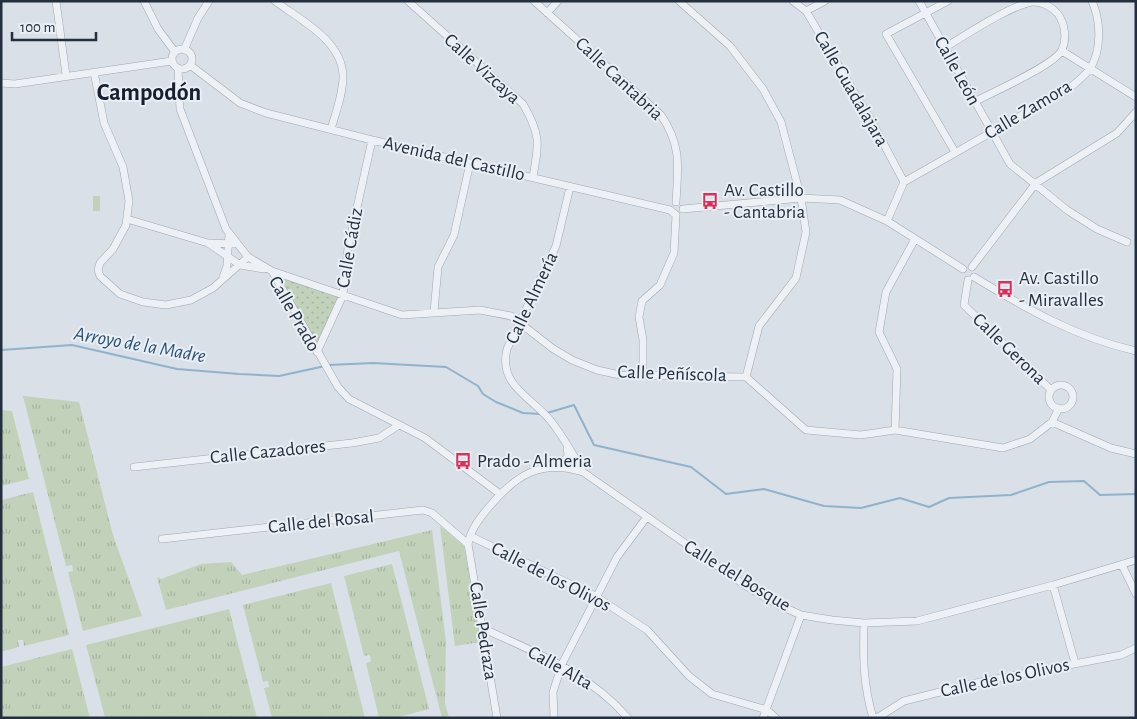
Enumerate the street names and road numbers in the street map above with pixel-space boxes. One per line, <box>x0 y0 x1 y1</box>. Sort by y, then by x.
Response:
street label: Calle Guadalajara <box>810 28 892 150</box>
street label: Calle Vizcaya <box>440 30 524 108</box>
street label: Calle León <box>930 33 984 109</box>
street label: Calle Cantabria <box>572 34 667 124</box>
street label: Calle Zamora <box>981 77 1075 143</box>
street label: Avenida del Castillo <box>381 133 527 185</box>
street label: Calle Cádiz <box>334 206 366 289</box>
street label: Calle Almería <box>502 249 562 347</box>
street label: Calle Prado <box>265 273 323 355</box>
street label: Calle Gerona <box>969 310 1049 388</box>
street label: Calle Peñíscola <box>617 363 727 385</box>
street label: Calle Cazadores <box>209 436 327 468</box>
street label: Calle del Rosal <box>267 507 375 537</box>
street label: Calle del Bosque <box>680 537 794 615</box>
street label: Calle de los Olivos <box>488 539 614 615</box>
street label: Calle Pedraza <box>466 581 500 682</box>
street label: Calle Alta <box>525 643 596 693</box>
street label: Calle de los Olivos <box>939 655 1071 701</box>

